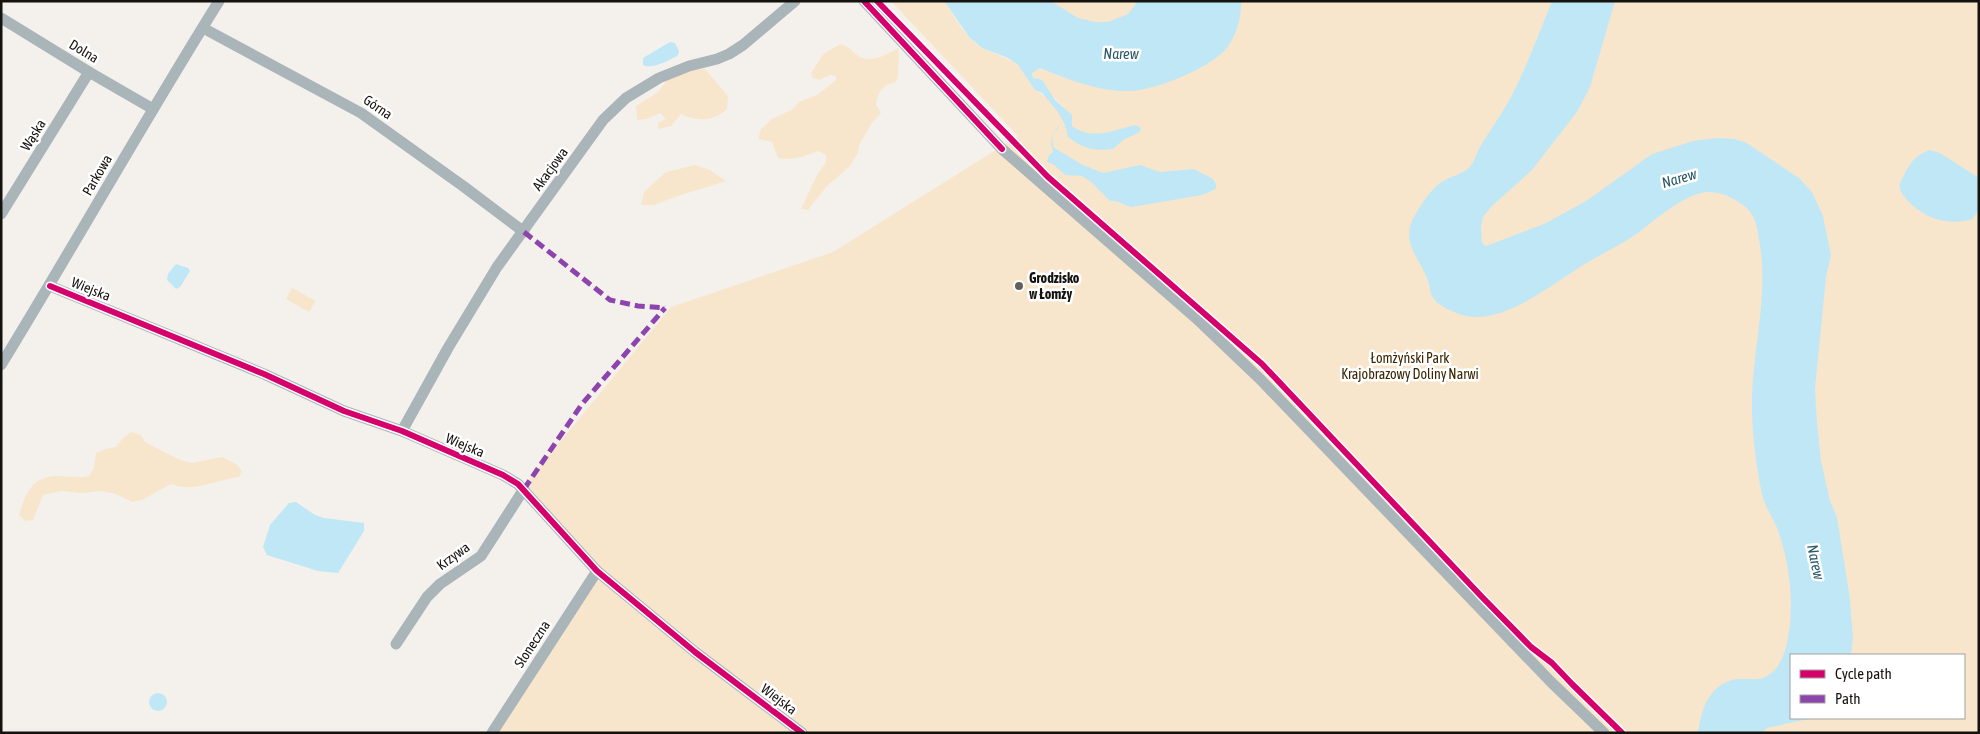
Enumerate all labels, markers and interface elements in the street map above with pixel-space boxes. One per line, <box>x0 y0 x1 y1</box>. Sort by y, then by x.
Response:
street label: Dolna <box>66 36 102 66</box>
water label: Narew <box>1103 45 1140 62</box>
street label: Górna <box>360 92 396 122</box>
street label: Wąska <box>17 116 49 154</box>
street label: Akacjowa <box>529 144 571 194</box>
street label: Parkowa <box>79 152 115 198</box>
water label: Narew <box>1660 165 1699 191</box>
place label: Grodzisko w Łomży <box>1029 270 1080 302</box>
street label: Wiejska <box>69 274 113 304</box>
marker: Grodzisko w Łomży <box>1013 280 1025 292</box>
park label: Łomżyński Park Krajobrazowy Doliny Narwi <box>1341 350 1479 382</box>
street label: Wiejska <box>443 430 487 460</box>
street label: Krzywa <box>434 539 472 573</box>
water label: Narew <box>1804 543 1828 582</box>
street label: Słoneczna <box>511 618 553 670</box>
legend <box>1790 654 1965 719</box>
text: Cycle path <box>1835 665 1892 682</box>
street label: Wiejska <box>758 680 800 718</box>
text: Path <box>1835 690 1861 707</box>

